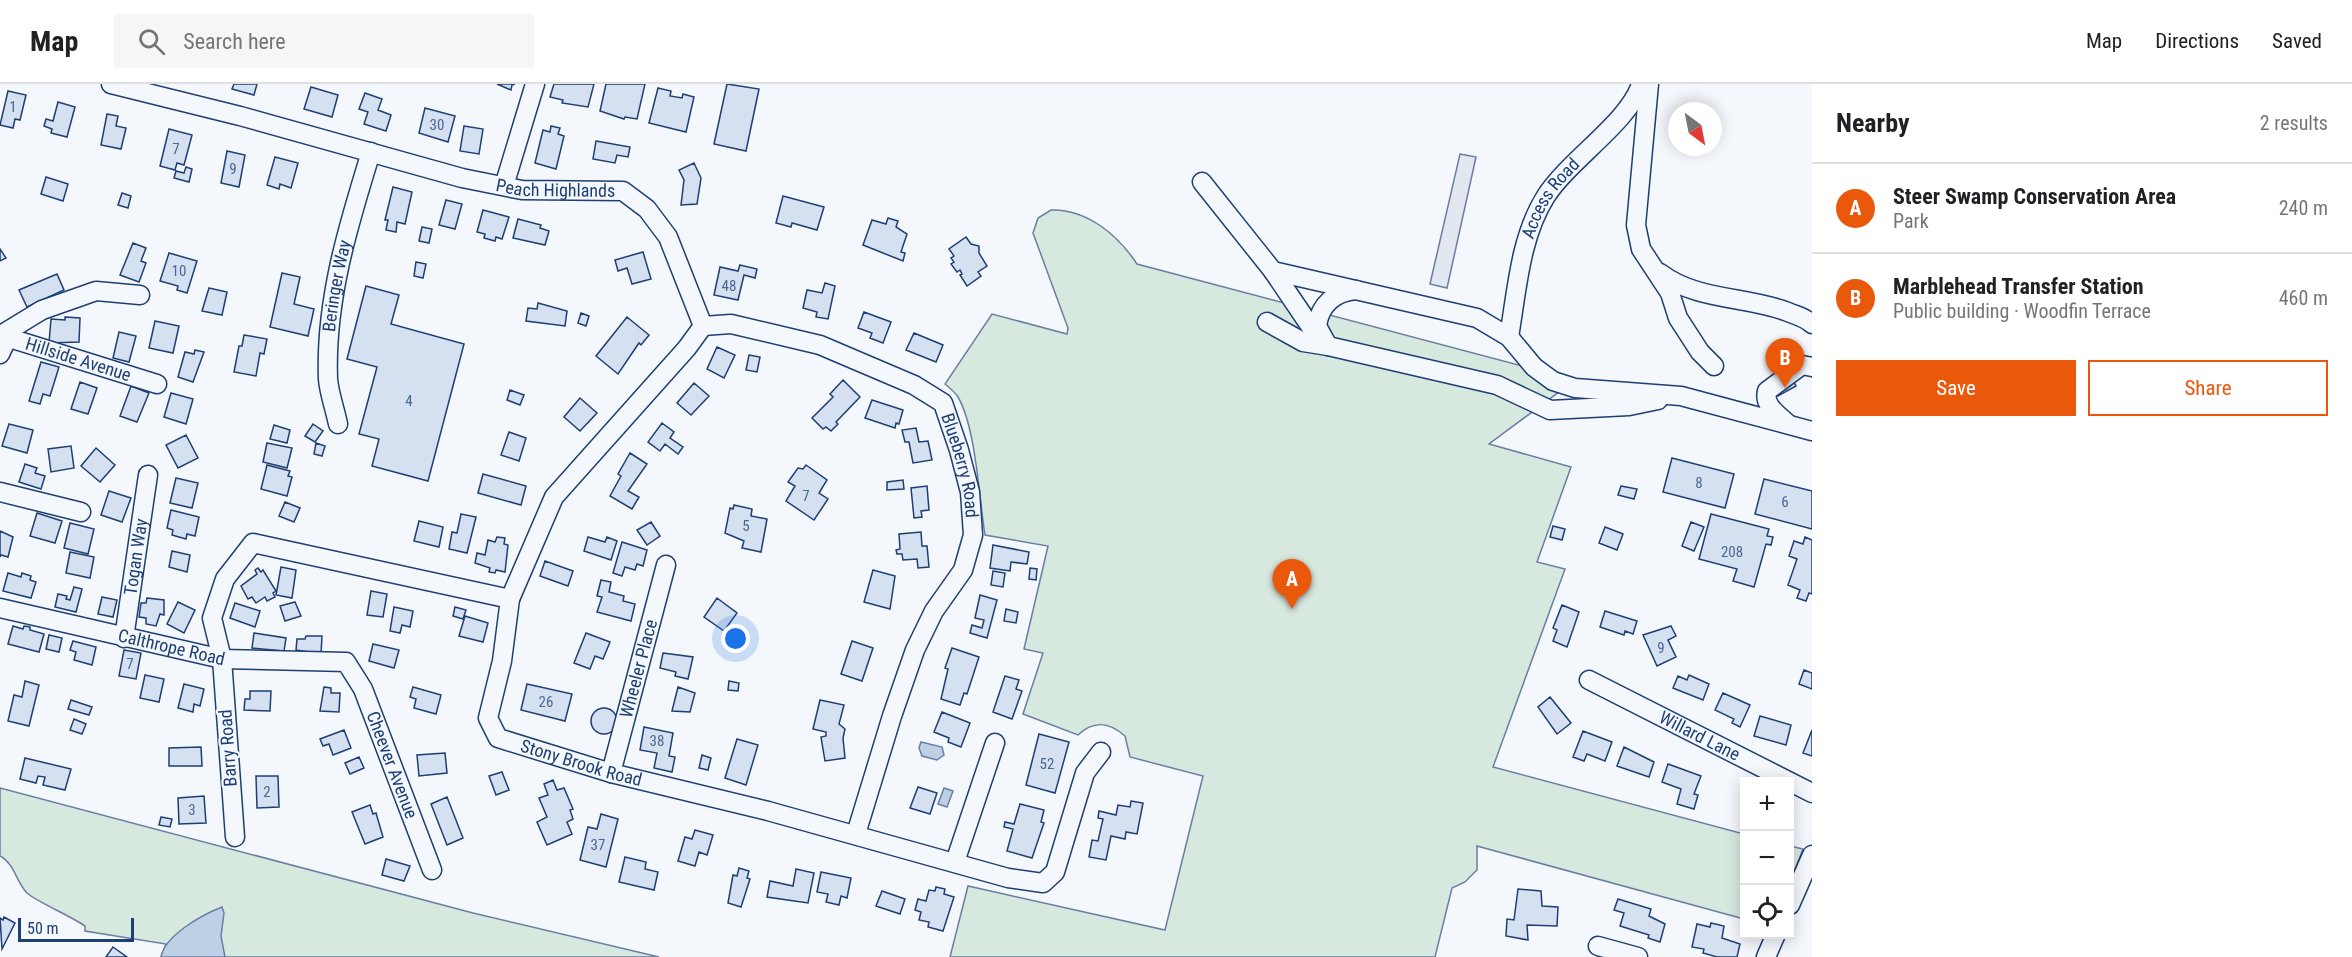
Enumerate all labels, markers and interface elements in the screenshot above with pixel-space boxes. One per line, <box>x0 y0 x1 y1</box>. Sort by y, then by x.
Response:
search box <box>114 14 534 68</box>
text: Map <box>30 25 78 58</box>
icon: search <box>135 25 168 58</box>
text: Search here <box>183 29 286 54</box>
text: Map <box>2086 29 2122 53</box>
text: Directions <box>2155 29 2239 53</box>
text: Saved <box>2272 29 2322 53</box>
house number: 1 <box>9 98 17 116</box>
north arrow <box>1668 102 1722 156</box>
text: Nearby <box>1836 108 1910 138</box>
text: 2 results <box>2260 111 2328 135</box>
house number: 30 <box>430 116 444 134</box>
house number: 7 <box>172 140 180 158</box>
street label: Access Road <box>1517 153 1583 241</box>
house number: 9 <box>229 160 237 178</box>
street label: Peach Highlands <box>494 174 615 201</box>
text: Steer Swamp Conservation Area <box>1893 184 2176 209</box>
text: A <box>1850 196 1861 220</box>
text: 240 m <box>2279 196 2328 220</box>
text: Park <box>1893 209 1929 233</box>
street label: Beringer Way <box>318 237 355 333</box>
house number: 10 <box>172 262 186 280</box>
text: Marblehead Transfer Station <box>1893 274 2144 299</box>
house number: 48 <box>722 277 736 295</box>
text: B <box>1850 286 1861 310</box>
text: 460 m <box>2279 286 2328 310</box>
text: Public building · Woodfin Terrace <box>1893 299 2151 323</box>
street label: Hillside Avenue <box>23 333 134 385</box>
pin: B <box>1766 338 1804 388</box>
button: Save <box>1836 360 2076 416</box>
button: Share <box>2088 360 2328 416</box>
house number: 4 <box>405 392 413 410</box>
street label: Blueberry Road <box>937 410 983 518</box>
house number: 8 <box>1695 474 1703 492</box>
house number: 7 <box>802 487 810 505</box>
house number: 6 <box>1781 493 1789 511</box>
street label: Togan Way <box>119 517 152 597</box>
house number: 5 <box>742 517 750 535</box>
house number: 208 <box>1721 543 1743 561</box>
pin: A <box>1272 560 1312 609</box>
street label: Wheeler Place <box>615 617 661 720</box>
street label: Calthrope Road <box>116 624 227 669</box>
your location <box>721 624 750 653</box>
house number: 9 <box>1657 639 1665 657</box>
house number: 7 <box>126 655 134 673</box>
house number: 26 <box>539 693 553 711</box>
street label: Willard Lane <box>1656 706 1744 765</box>
street label: Cheever Avenue <box>362 708 422 821</box>
street label: Barry Road <box>214 709 241 787</box>
house number: 38 <box>650 732 664 750</box>
street label: Stony Brook Road <box>518 735 644 790</box>
house number: 52 <box>1040 755 1054 773</box>
map controls <box>1740 777 1794 939</box>
button: + <box>1740 777 1794 831</box>
house number: 2 <box>263 783 271 801</box>
house number: 3 <box>188 801 196 819</box>
button: − <box>1740 831 1794 885</box>
house number: 37 <box>591 836 605 854</box>
button: locate <box>1740 885 1794 939</box>
scale bar <box>18 915 134 942</box>
text: 50 m <box>27 919 59 938</box>

